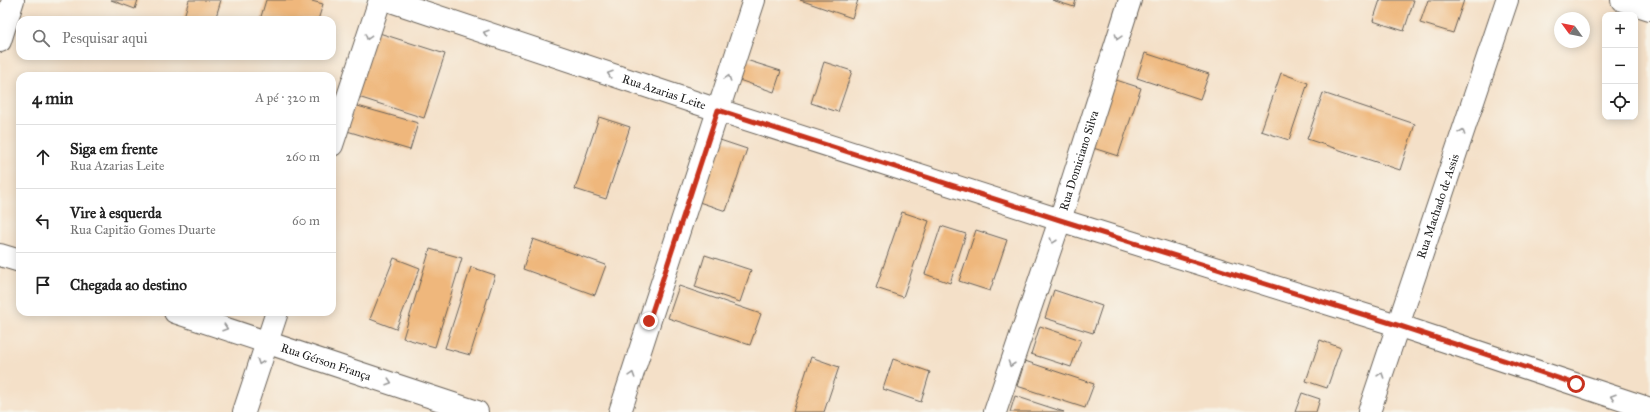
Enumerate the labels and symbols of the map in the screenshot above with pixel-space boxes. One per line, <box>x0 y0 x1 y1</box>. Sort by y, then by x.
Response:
north arrow <box>1554 12 1590 48</box>
one-way arrow <box>483 29 490 38</box>
one-way arrow <box>364 33 373 40</box>
one-way arrow <box>1115 33 1123 40</box>
one-way arrow <box>606 70 613 79</box>
street label: Rua Azarias Leite <box>620 72 708 112</box>
one-way arrow <box>723 75 732 82</box>
street label: Rua Domiciano Silva <box>1056 108 1102 212</box>
one-way arrow <box>1458 129 1466 136</box>
street label: Rua Machado de Assis <box>1414 152 1462 260</box>
one-way arrow <box>1049 237 1058 244</box>
route end <box>640 312 658 330</box>
one-way arrow <box>222 324 229 332</box>
street label: Rua Gérson França <box>279 341 374 384</box>
one-way arrow <box>257 359 265 366</box>
one-way arrow <box>1008 360 1016 367</box>
one-way arrow <box>627 372 636 379</box>
one-way arrow <box>1376 372 1385 379</box>
route start <box>1567 375 1585 393</box>
one-way arrow <box>385 378 392 386</box>
one-way arrow <box>1610 393 1617 401</box>

